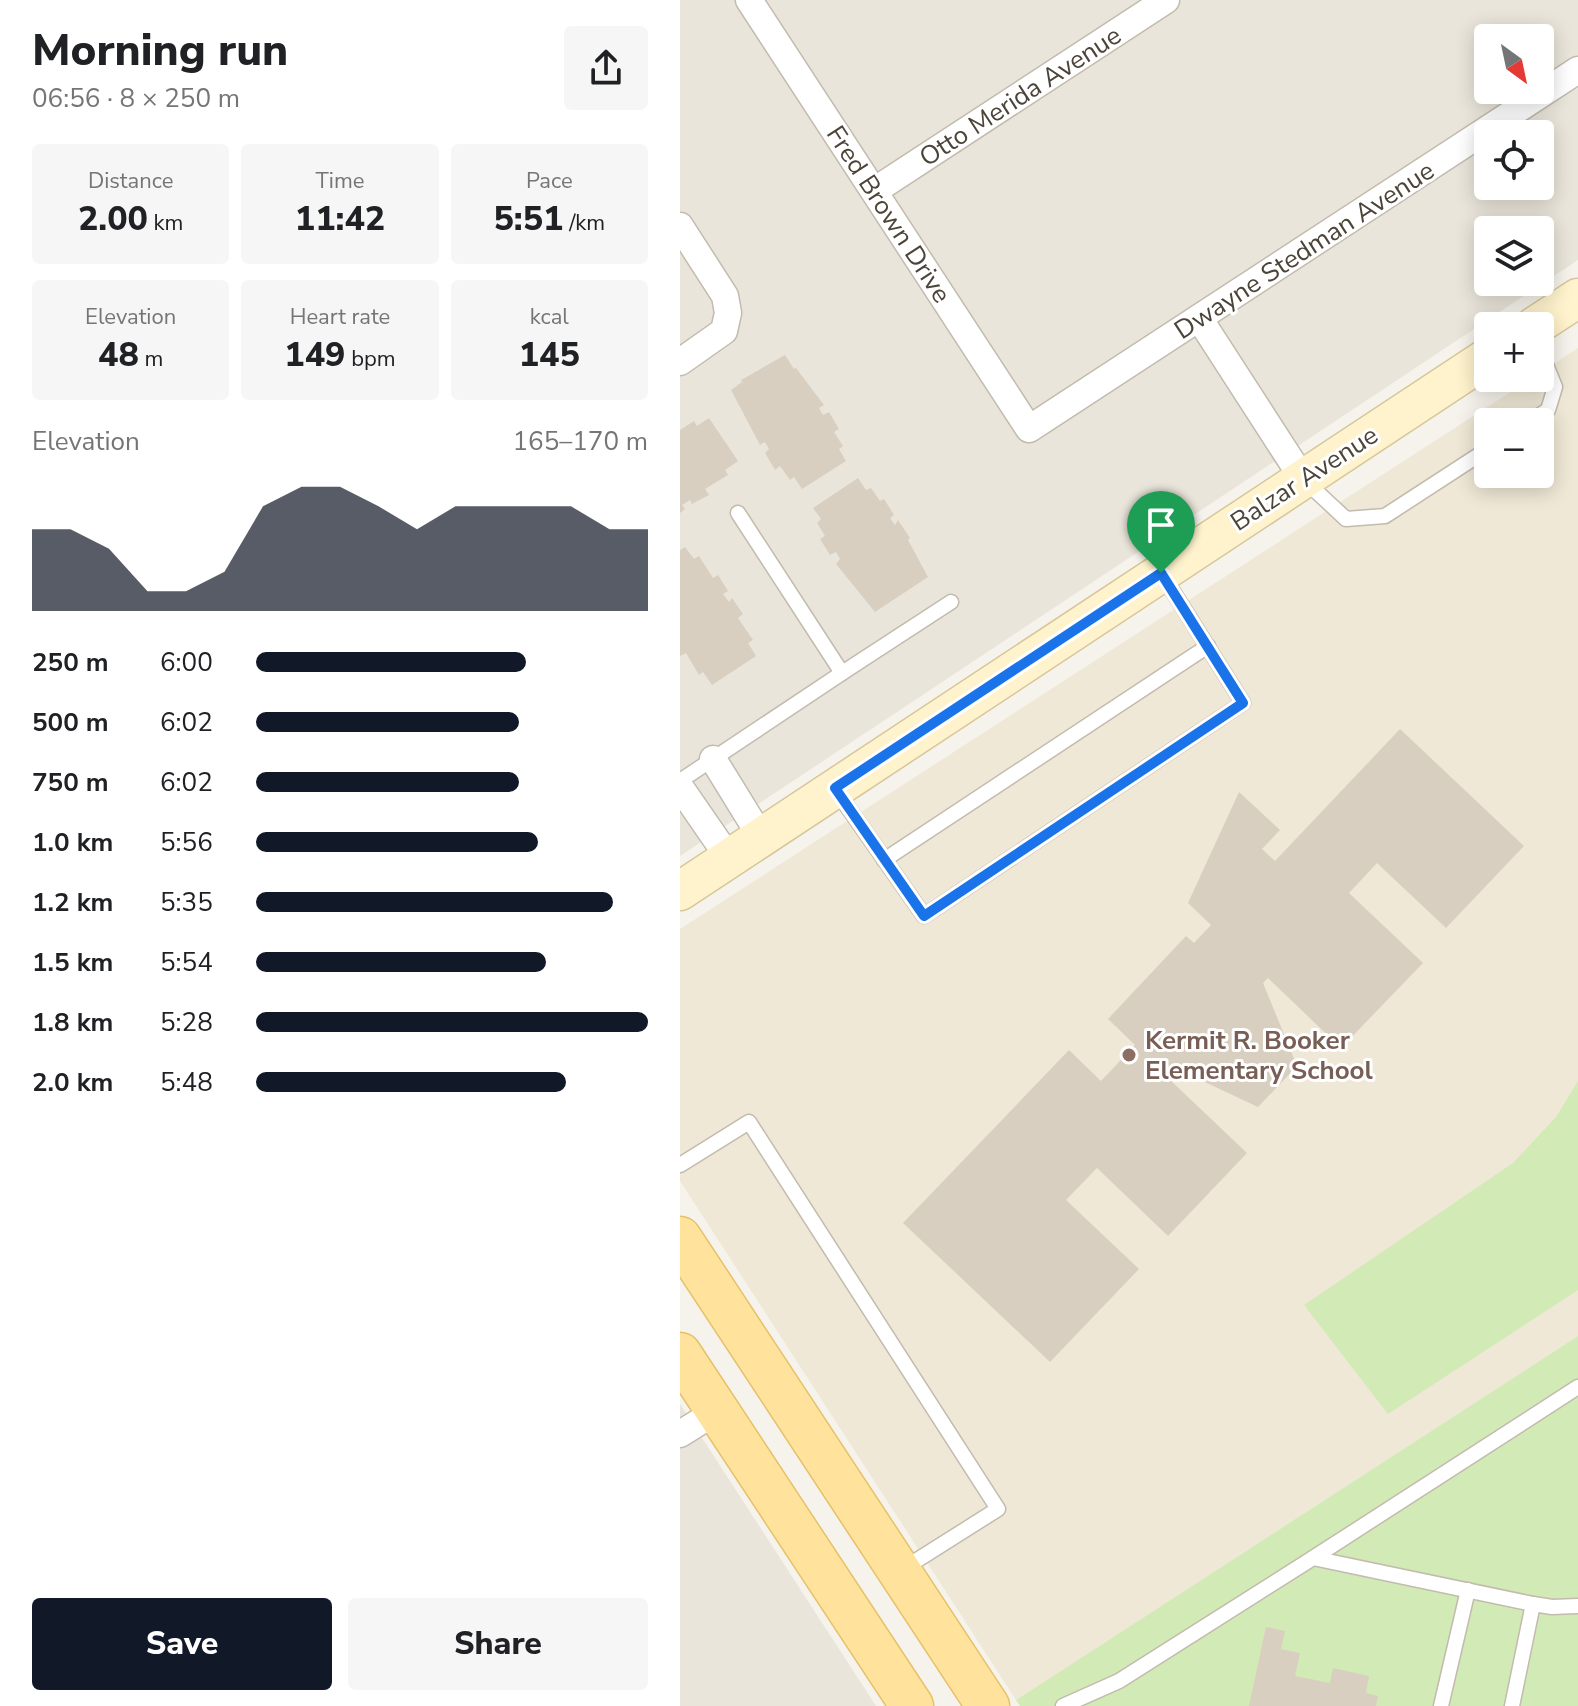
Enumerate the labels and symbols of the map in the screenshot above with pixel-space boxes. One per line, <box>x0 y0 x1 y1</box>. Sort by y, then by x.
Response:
street label: Otto Merida Avenue <box>912 18 1128 175</box>
north arrow <box>1474 24 1554 104</box>
street label: Fred Brown Drive <box>818 119 959 310</box>
street label: Dwayne Stedman Avenue <box>1168 153 1441 348</box>
street label: Balzar Avenue <box>1224 418 1385 539</box>
pin <box>1127 491 1195 573</box>
place label: Kermit R. Booker Elementary School <box>1145 1023 1374 1088</box>
marker: Kermit R. Booker Elementary School <box>1120 1046 1138 1064</box>

